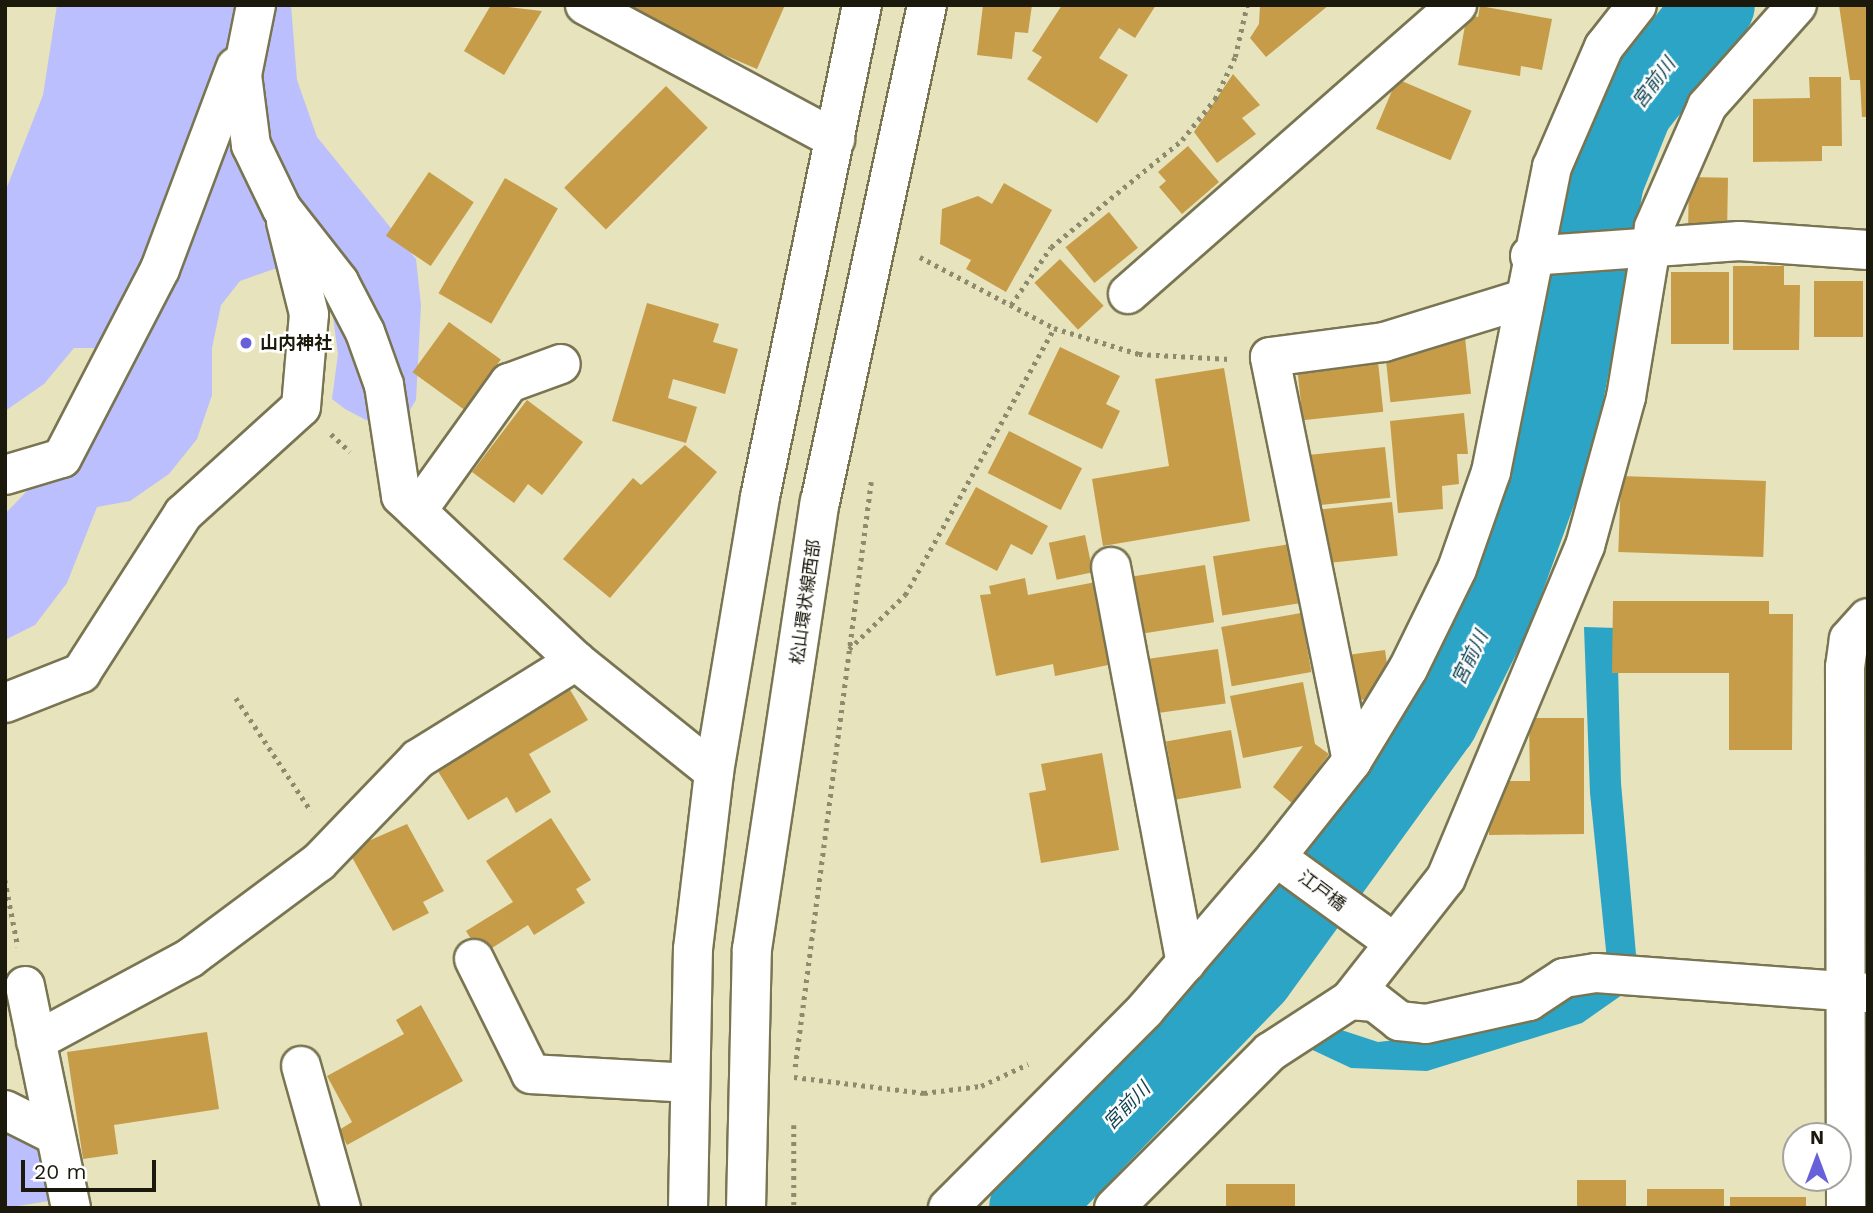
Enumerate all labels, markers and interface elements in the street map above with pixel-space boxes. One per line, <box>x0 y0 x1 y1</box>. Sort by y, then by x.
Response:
water label: 宮前川 <box>1628 53 1680 113</box>
place label: 山内神社 <box>260 332 332 354</box>
marker: 山内神社 <box>238 335 254 351</box>
street label: 松山環状線西部 <box>787 538 825 666</box>
water label: 宮前川 <box>1447 627 1493 689</box>
street label: 江戸橋 <box>1294 866 1350 916</box>
water label: 宮前川 <box>1099 1078 1155 1134</box>
north arrow <box>1782 1122 1852 1192</box>
text: N <box>1810 1126 1824 1149</box>
scale bar <box>24 1146 159 1190</box>
text: 20 m <box>34 1159 86 1184</box>

